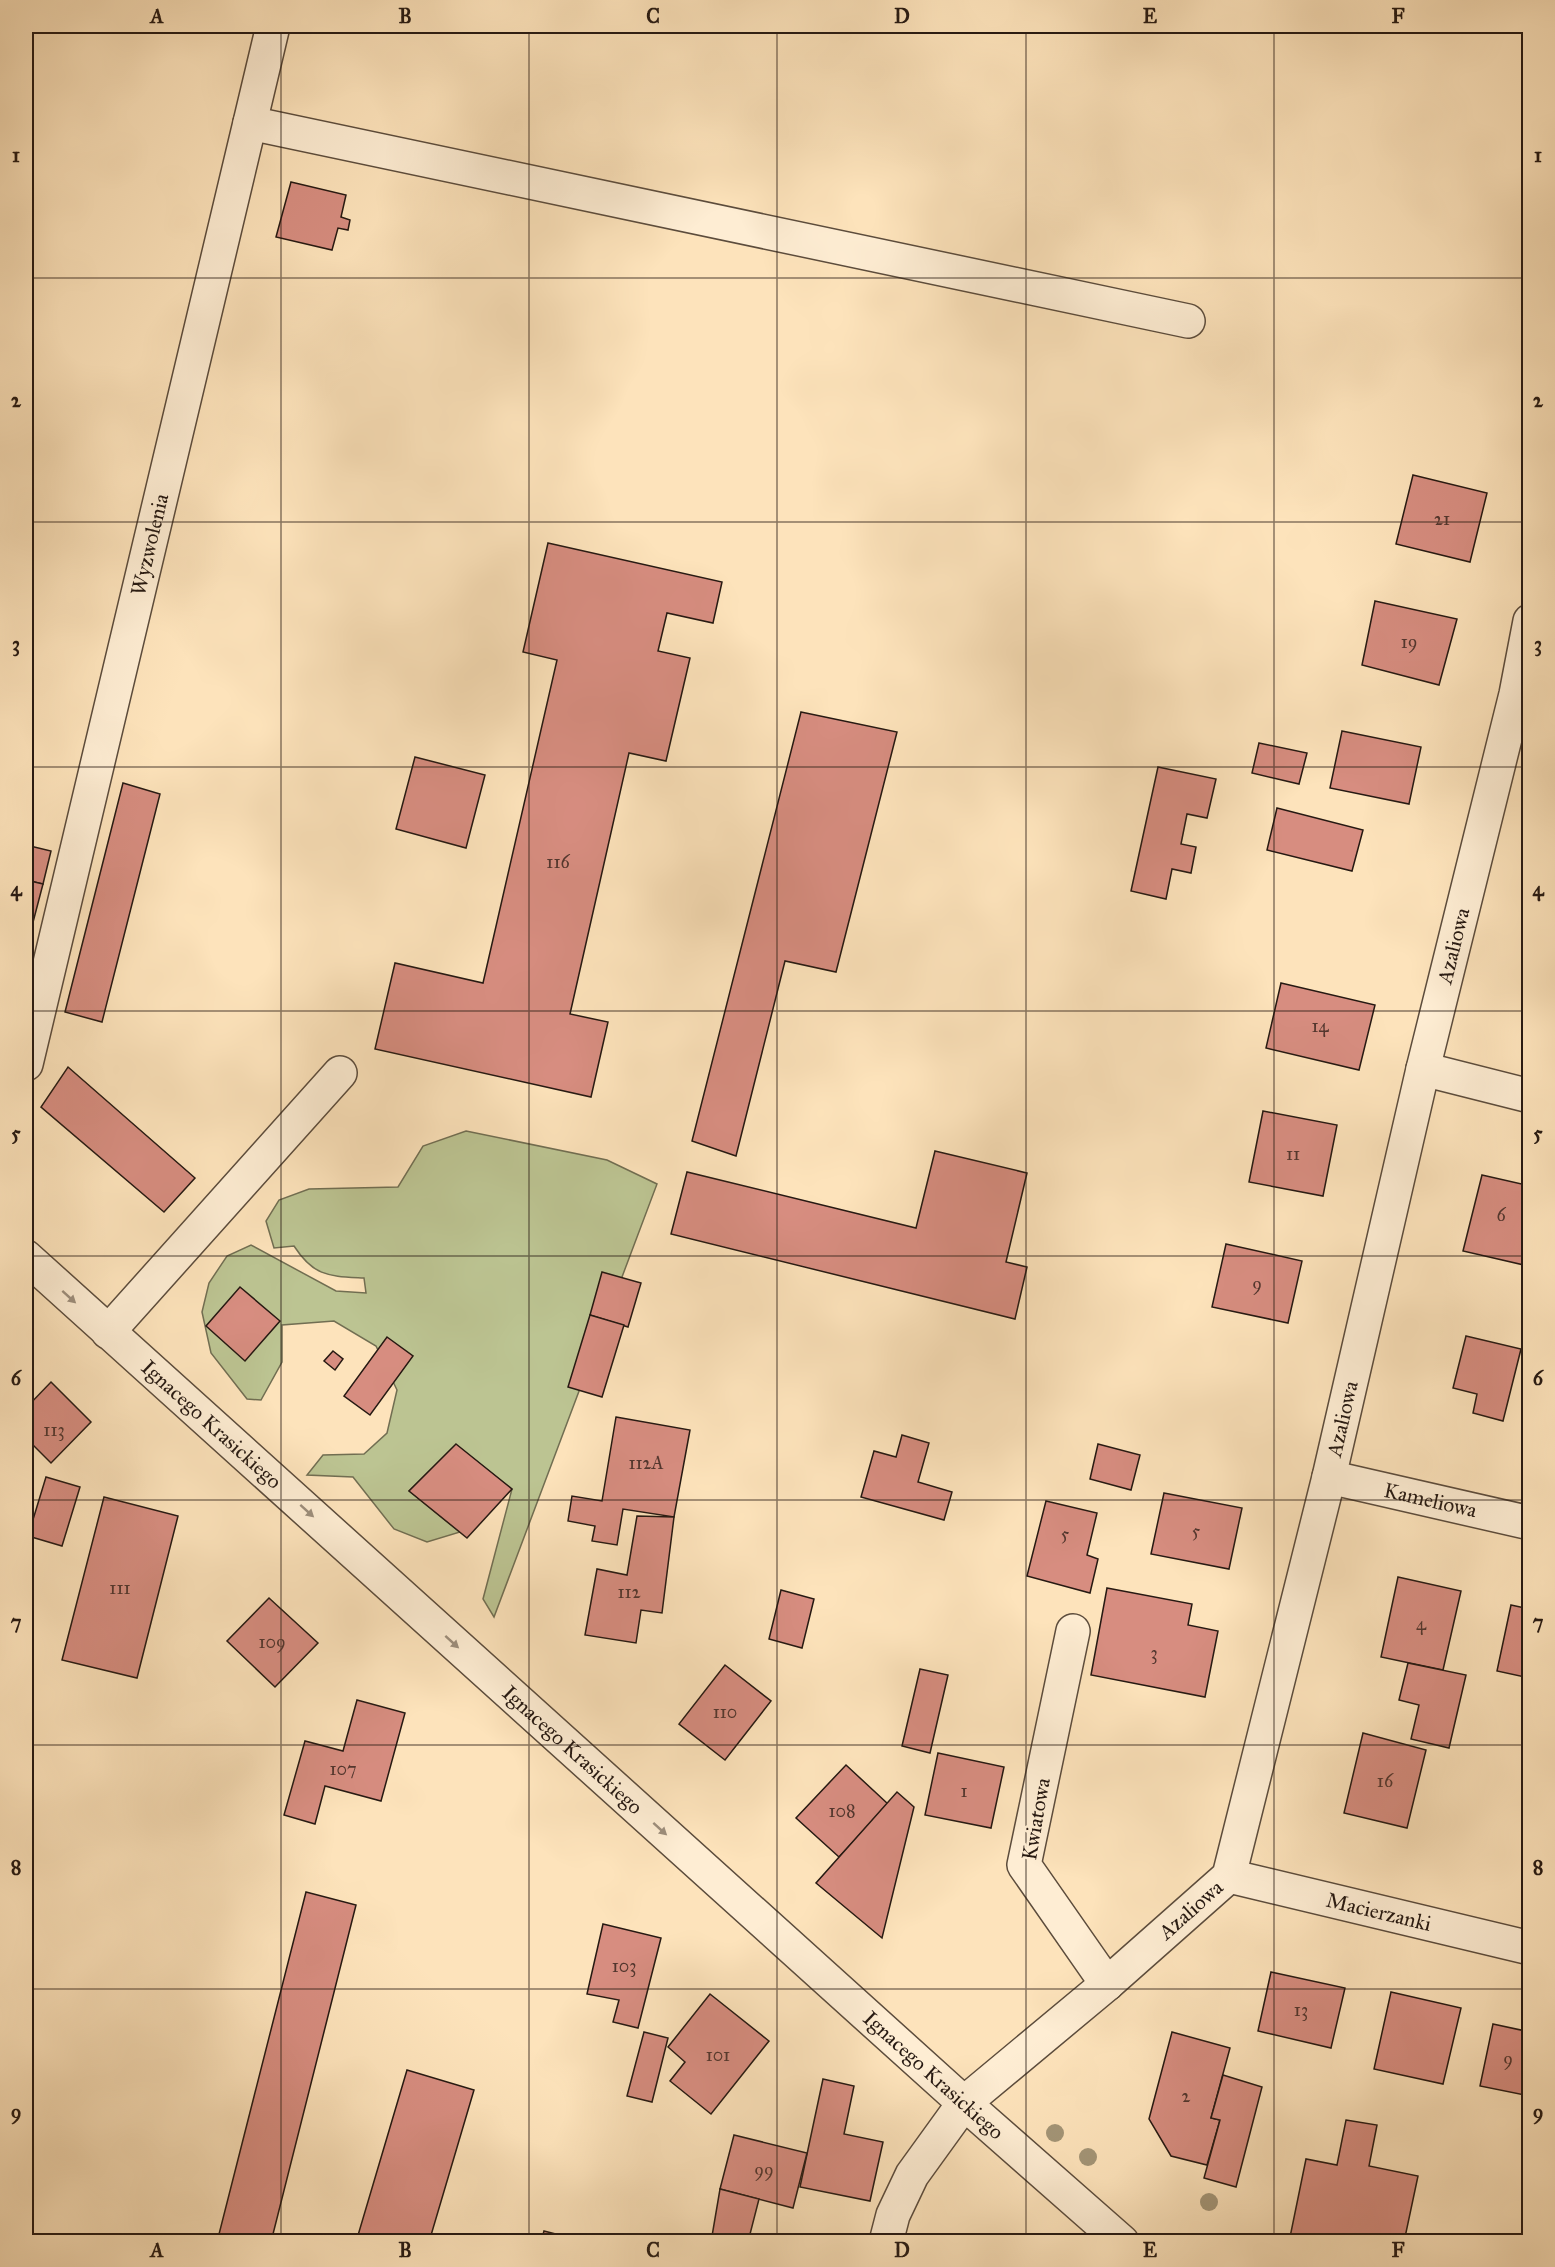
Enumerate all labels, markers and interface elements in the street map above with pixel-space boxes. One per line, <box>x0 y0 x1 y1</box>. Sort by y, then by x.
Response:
text: A <box>148 4 164 28</box>
text: B <box>398 4 412 28</box>
text: C <box>646 4 660 28</box>
text: D <box>894 4 910 28</box>
text: E <box>1143 4 1158 28</box>
text: F <box>1391 4 1405 28</box>
text: 1 <box>12 143 20 167</box>
text: 1 <box>1534 143 1542 167</box>
text: 2 <box>11 388 22 412</box>
text: 2 <box>1533 388 1544 412</box>
street label: Wyzwolenia <box>125 491 174 598</box>
house number: 21 <box>1434 508 1450 530</box>
house number: 19 <box>1401 631 1417 653</box>
text: 3 <box>12 632 20 657</box>
text: 3 <box>1534 632 1542 657</box>
house number: 116 <box>546 851 570 873</box>
text: 4 <box>10 877 22 902</box>
text: 4 <box>1532 877 1544 902</box>
street label: Azaliowa <box>1431 905 1476 987</box>
house number: 14 <box>1311 1015 1330 1037</box>
text: 5 <box>11 1121 21 1145</box>
text: 5 <box>1533 1121 1543 1145</box>
house number: 11 <box>1286 1143 1300 1165</box>
house number: 6 <box>1496 1204 1506 1226</box>
house number: 9 <box>1252 1273 1262 1295</box>
one-way arrow <box>61 1290 76 1303</box>
street label: Ignacego Krasickiego <box>136 1354 287 1495</box>
text: 6 <box>11 1366 23 1390</box>
text: 6 <box>1533 1366 1545 1390</box>
street label: Azaliowa <box>1321 1378 1364 1460</box>
house number: 113 <box>43 1419 65 1441</box>
house number: 112A <box>628 1452 664 1474</box>
street label: Kameliowa <box>1381 1477 1480 1523</box>
one-way arrow <box>300 1504 314 1518</box>
house number: 5 <box>1192 1520 1201 1542</box>
house number: 5 <box>1061 1523 1070 1545</box>
house number: 111 <box>109 1577 131 1599</box>
house number: 112 <box>617 1581 641 1603</box>
text: 7 <box>11 1610 22 1634</box>
text: 7 <box>1533 1610 1544 1634</box>
house number: 4 <box>1416 1613 1427 1635</box>
house number: 109 <box>258 1631 286 1653</box>
one-way arrow <box>444 1635 459 1648</box>
house number: 3 <box>1150 1642 1158 1664</box>
street label: Ignacego Krasickiego <box>497 1680 648 1820</box>
house number: 110 <box>713 1701 737 1723</box>
house number: 107 <box>329 1758 357 1780</box>
house number: 16 <box>1377 1770 1394 1792</box>
street label: Kwiatowa <box>1016 1776 1056 1862</box>
house number: 1 <box>960 1780 968 1802</box>
house number: 108 <box>828 1800 856 1822</box>
one-way arrow <box>652 1822 667 1836</box>
text: 8 <box>11 1855 21 1879</box>
text: 8 <box>1533 1855 1543 1879</box>
street label: Azaliowa <box>1153 1874 1229 1946</box>
street label: Macierzanki <box>1324 1887 1434 1937</box>
house number: 103 <box>612 1955 636 1977</box>
house number: 13 <box>1294 1999 1308 2021</box>
street label: Ignacego Krasickiego <box>858 2005 1010 2145</box>
house number: 101 <box>706 2044 730 2066</box>
house number: 9 <box>1503 2048 1513 2070</box>
house number: 2 <box>1182 2085 1191 2107</box>
text: 9 <box>11 2100 21 2125</box>
text: 9 <box>1533 2100 1543 2125</box>
house number: 99 <box>754 2159 774 2181</box>
text: A <box>148 2238 164 2262</box>
text: B <box>398 2238 412 2262</box>
text: C <box>646 2238 660 2262</box>
text: D <box>894 2238 910 2262</box>
text: E <box>1143 2238 1158 2262</box>
text: F <box>1391 2238 1405 2262</box>

